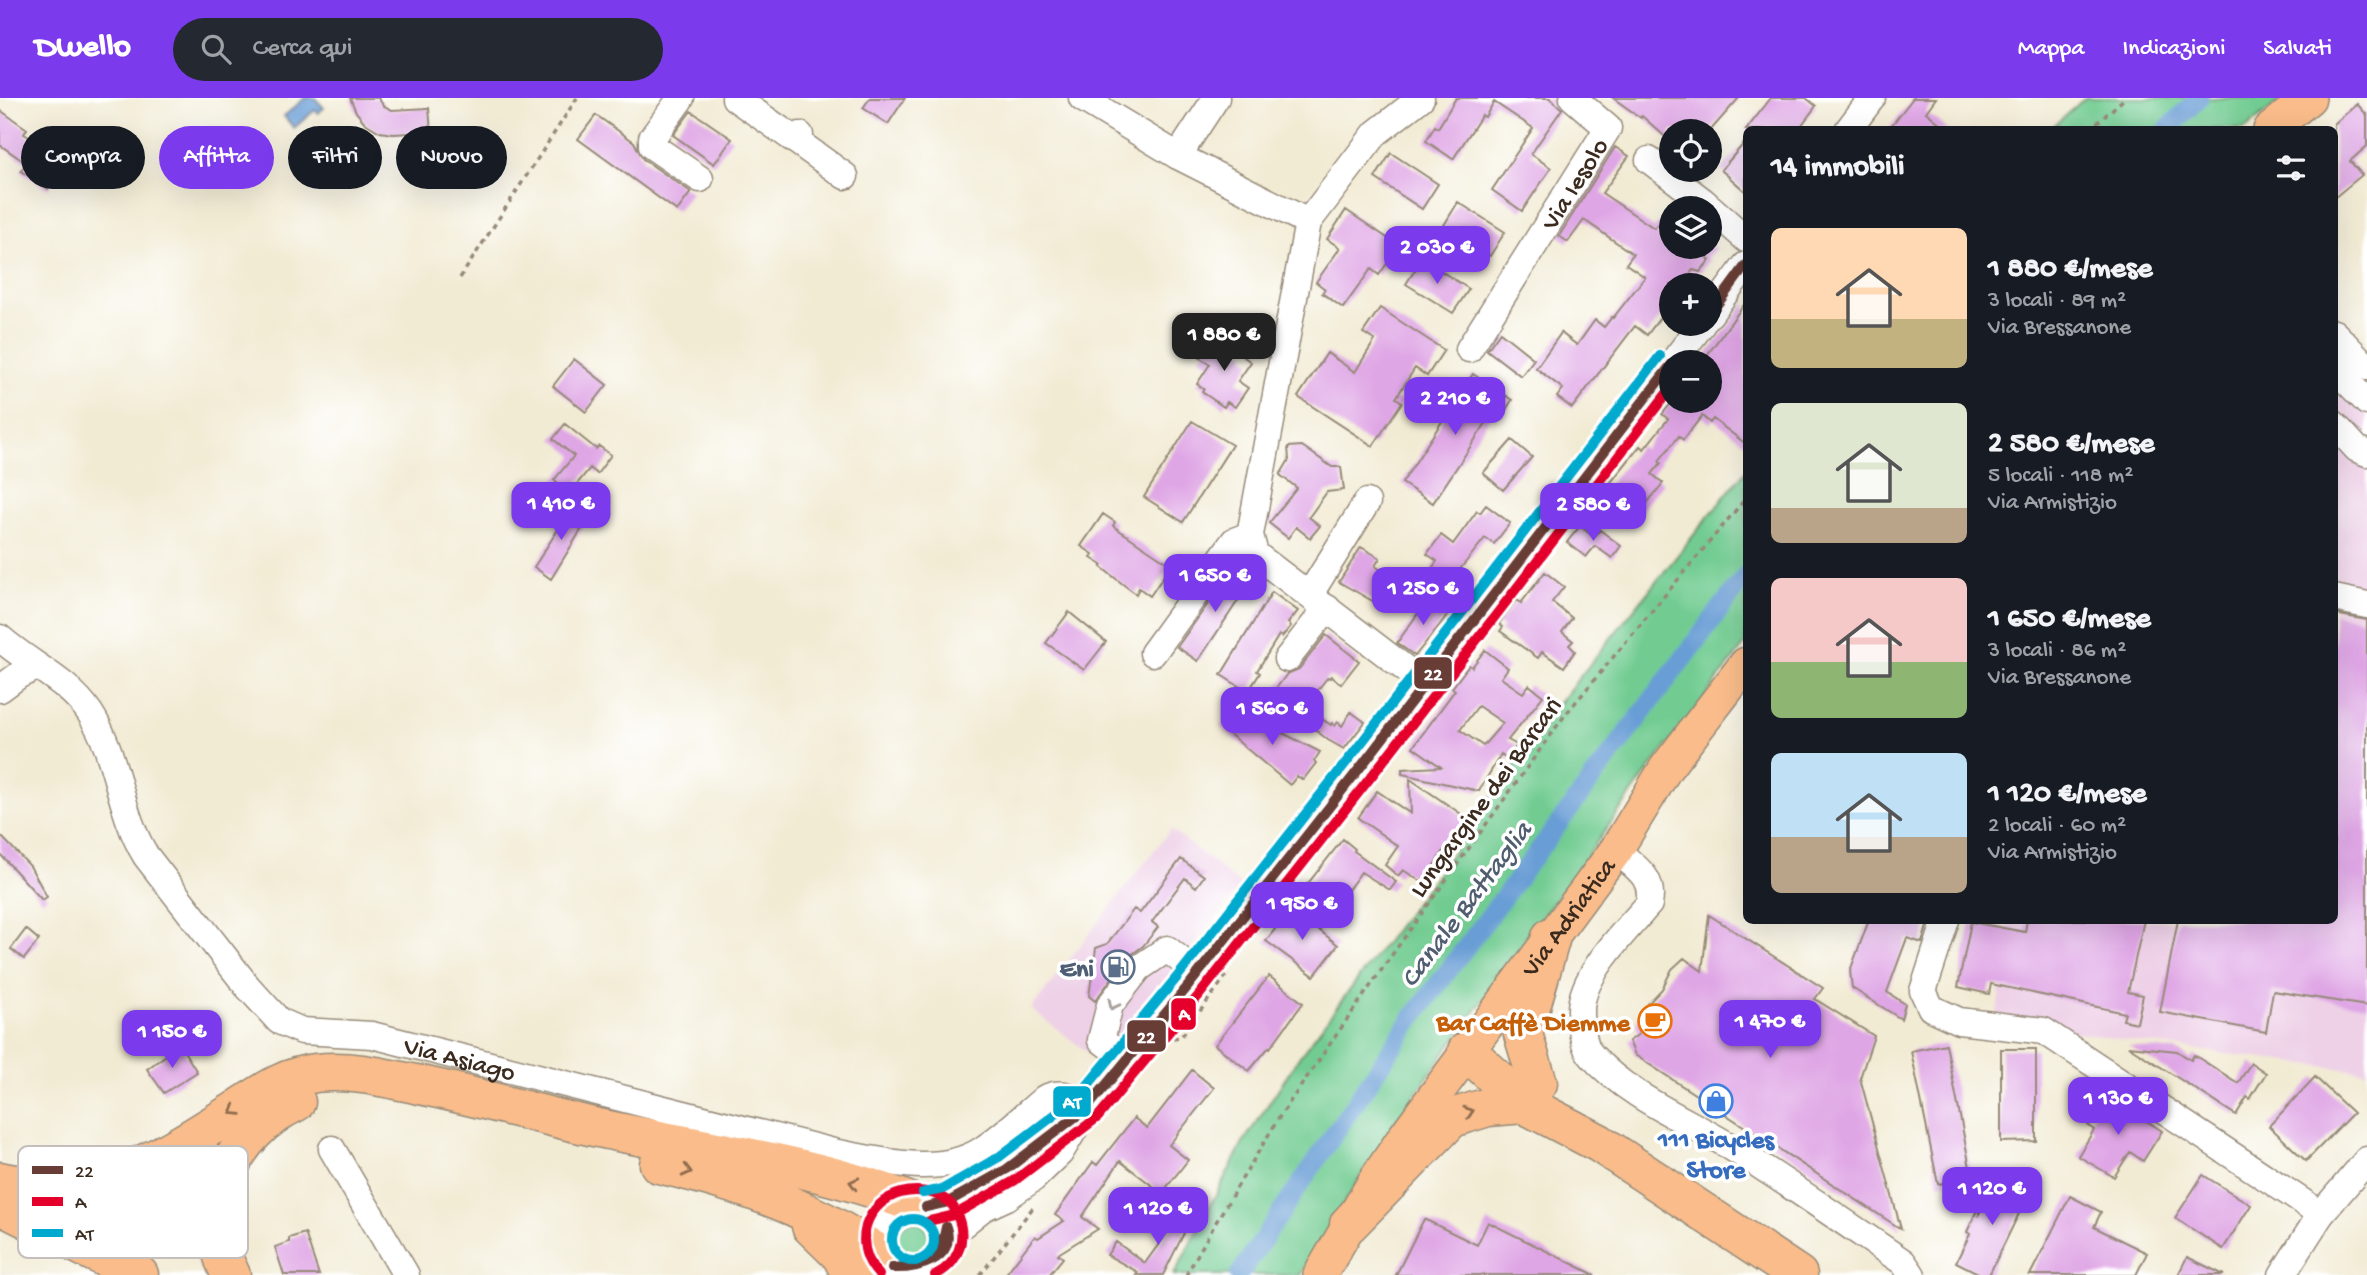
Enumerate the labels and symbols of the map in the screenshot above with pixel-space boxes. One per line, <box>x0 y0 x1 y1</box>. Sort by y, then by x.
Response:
street label: Via Iesolo <box>1536 134 1618 238</box>
pin: 2 030 € <box>1372 226 1502 286</box>
pin: 1 880 € <box>1159 314 1289 373</box>
pin: 2 210 € <box>1390 378 1520 437</box>
pin: 1 410 € <box>496 482 626 542</box>
pin: 2 580 € <box>1528 484 1658 543</box>
pin: 1 650 € <box>1150 554 1280 614</box>
pin: 1 250 € <box>1358 568 1488 627</box>
line badge: 22 <box>1413 656 1453 690</box>
text: 22 <box>1424 665 1443 688</box>
pin: 1 560 € <box>1207 688 1337 747</box>
street label: Lungargine dei Barcari <box>1404 692 1571 905</box>
water label: Canale Battaglia <box>1395 815 1541 995</box>
street label: Via Adriatica <box>1516 852 1626 985</box>
pin: 1 950 € <box>1237 882 1367 942</box>
fuel station icon: Eni <box>1099 948 1137 986</box>
place label: Eni <box>1060 956 1094 987</box>
one-way arrow <box>1108 997 1122 1010</box>
line badge: A <box>1170 997 1197 1031</box>
pin: 1 470 € <box>1705 1000 1835 1060</box>
cafe icon: Bar Caffè Diemme <box>1636 1002 1674 1040</box>
text: A <box>1177 1005 1191 1028</box>
pin: 1 150 € <box>107 1010 237 1070</box>
place label: Bar Caffè Diemme <box>1436 1010 1632 1041</box>
line badge: 22 <box>1126 1019 1167 1053</box>
text: 22 <box>1137 1028 1156 1051</box>
street label: Via Asiago <box>399 1032 518 1091</box>
pin: 1 130 € <box>2053 1077 2183 1137</box>
shop icon: 111 Bicycles Store <box>1697 1082 1735 1120</box>
line badge: AT <box>1052 1085 1092 1118</box>
text: AT <box>1062 1093 1083 1116</box>
one-way arrow <box>229 1103 242 1116</box>
one-way arrow <box>1463 1106 1475 1121</box>
place label: 111 Bicycles Store <box>1657 1127 1775 1188</box>
legend <box>18 1146 248 1258</box>
text: 22 <box>75 1162 94 1185</box>
one-way arrow <box>681 1163 693 1177</box>
pin: 1 120 € <box>1927 1168 2057 1227</box>
one-way arrow <box>848 1177 860 1191</box>
pin: 1 120 € <box>1093 1188 1223 1247</box>
text: A <box>75 1193 88 1216</box>
text: AT <box>75 1225 94 1248</box>

